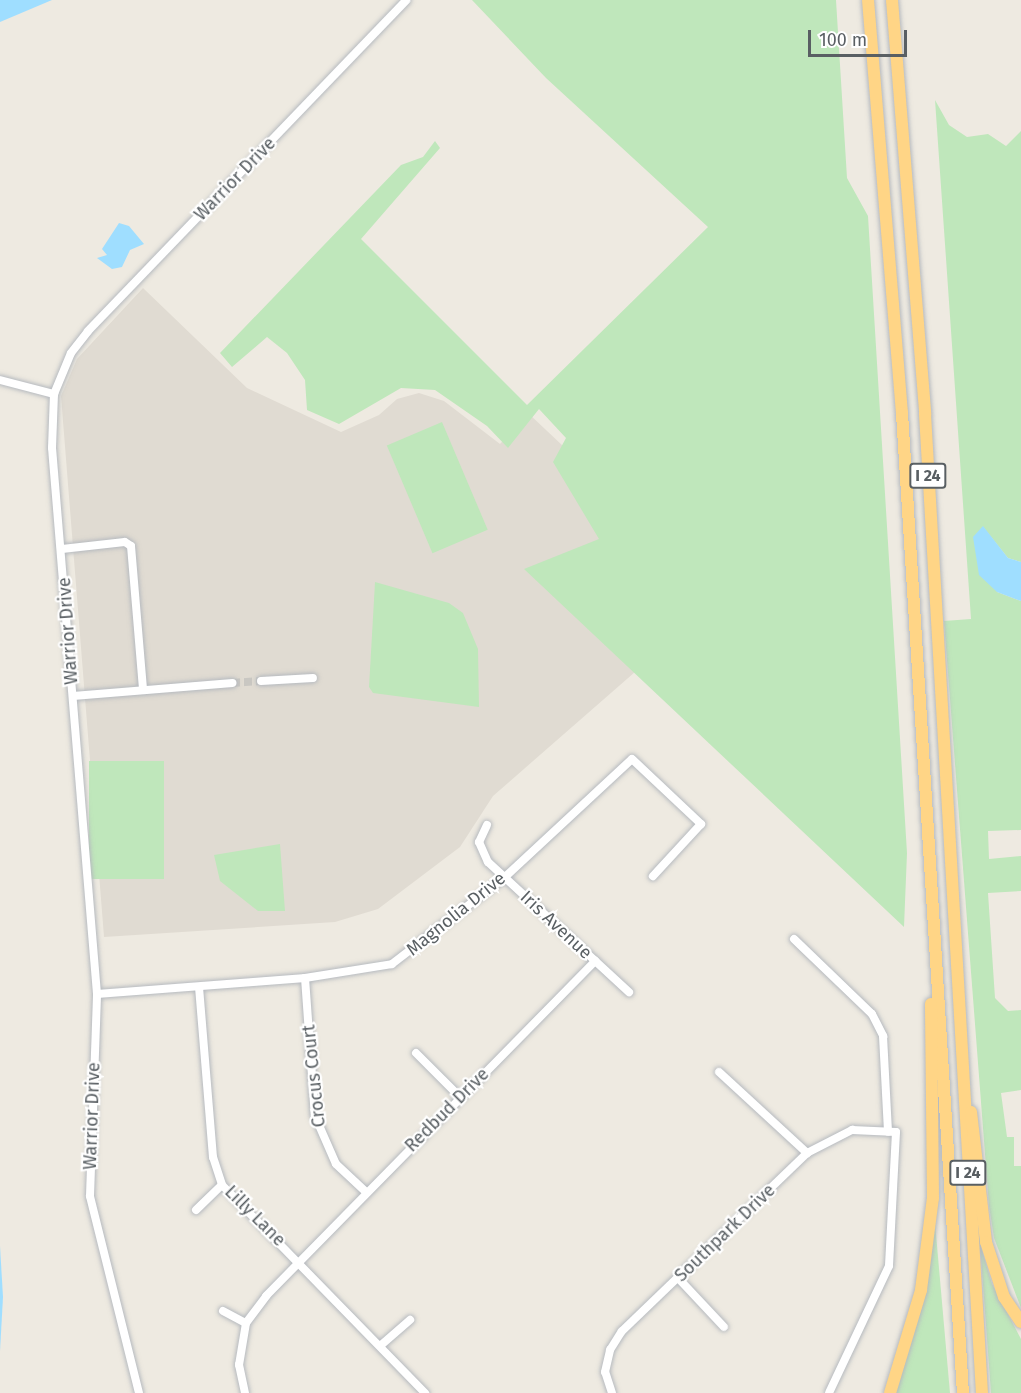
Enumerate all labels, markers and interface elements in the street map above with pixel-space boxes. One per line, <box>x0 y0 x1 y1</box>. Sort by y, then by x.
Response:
scale bar <box>811 18 910 56</box>
text: 100 m <box>819 29 867 51</box>
street label: Warrior Drive <box>190 133 280 225</box>
road number: I 24 <box>908 463 948 489</box>
street label: Warrior Drive <box>53 577 83 685</box>
street label: Magnolia Drive <box>402 867 510 961</box>
street label: Iris Avenue <box>516 886 596 964</box>
street label: Crocus Court <box>298 1024 330 1128</box>
street label: Warrior Drive <box>79 1062 105 1170</box>
street label: Redbud Drive <box>400 1063 494 1157</box>
road number: I 24 <box>948 1160 988 1186</box>
street label: Southpark Drive <box>670 1180 780 1286</box>
street label: Lilly Lane <box>220 1181 290 1251</box>

